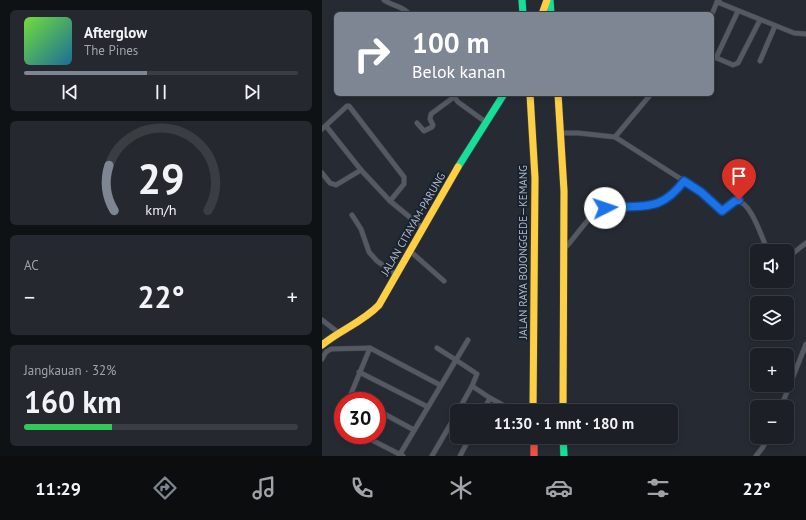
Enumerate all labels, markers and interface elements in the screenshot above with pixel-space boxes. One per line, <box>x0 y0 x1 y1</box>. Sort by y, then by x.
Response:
text: Afterglow <box>84 23 147 42</box>
text: 100 m <box>412 24 489 61</box>
icon: right <box>346 28 398 80</box>
text: The Pines <box>84 42 138 59</box>
text: Belok kanan <box>412 60 506 83</box>
icon: previous <box>59 81 81 103</box>
icon: pause <box>150 81 172 103</box>
icon: next <box>241 81 263 103</box>
text: 29 <box>137 151 185 204</box>
pin <box>722 159 756 200</box>
street label: JALAN RAYA BOJONGGEDE—KEMANG <box>516 165 530 340</box>
icon: arrive <box>728 165 750 187</box>
street label: JALAN CITAYAM-PARUNG <box>377 170 448 279</box>
position arrow <box>584 187 626 229</box>
text: km/h <box>145 199 177 218</box>
map controls <box>750 244 794 444</box>
button: sound <box>750 244 794 288</box>
text: AC <box>24 257 39 274</box>
text: 22° <box>137 277 185 316</box>
text: − <box>24 283 35 311</box>
text: + <box>287 283 298 311</box>
button: layers <box>750 296 794 340</box>
button: + <box>750 348 794 392</box>
text: Jangkauan · 32% <box>24 362 116 379</box>
text: 160 km <box>24 382 122 421</box>
speed limit sign: 30 <box>334 392 386 444</box>
button: − <box>750 400 794 444</box>
text: 11:30 · 1 mnt · 180 m <box>494 414 634 433</box>
icon: directions <box>151 474 179 502</box>
icon: music <box>250 474 278 502</box>
icon: phone <box>348 474 376 502</box>
icon: climate <box>447 474 475 502</box>
icon: car <box>545 474 573 502</box>
icon: filters <box>644 474 672 502</box>
text: 11:29 <box>35 477 81 500</box>
text: 22° <box>742 477 771 500</box>

